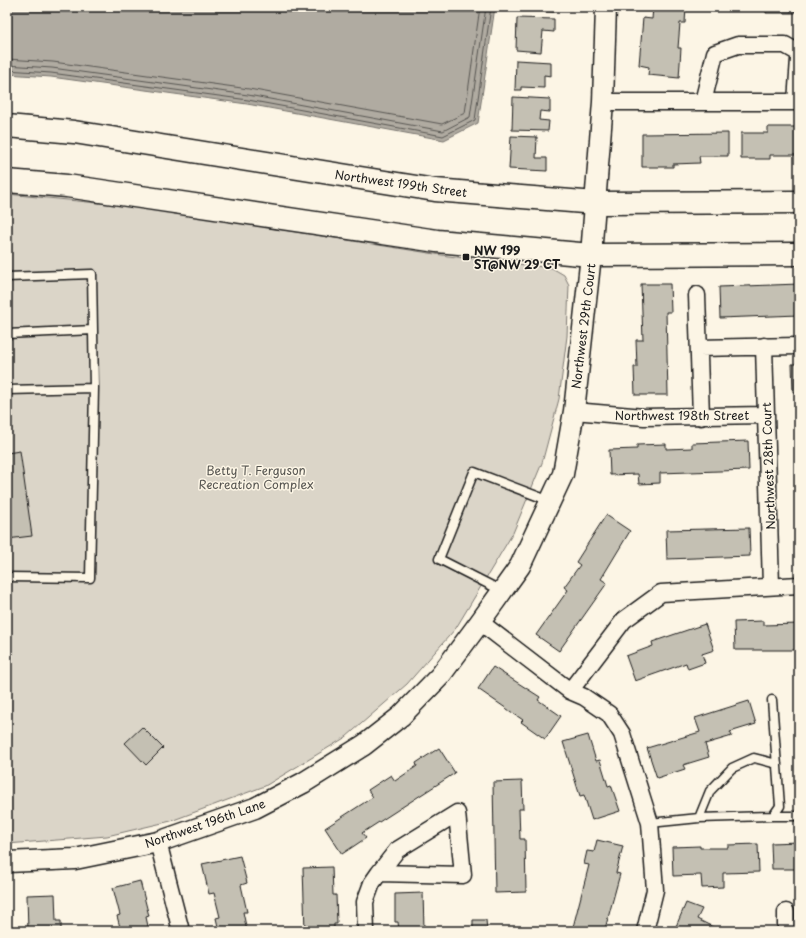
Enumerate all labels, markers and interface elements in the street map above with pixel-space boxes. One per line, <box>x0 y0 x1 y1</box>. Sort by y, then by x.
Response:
street label: Northwest 199th Street <box>334 165 468 201</box>
place label: NW 199 ST@NW 29 CT <box>474 241 561 273</box>
marker: NW 199 ST@NW 29 CT <box>461 252 471 262</box>
street label: Northwest 29th Court <box>566 262 600 390</box>
street label: Northwest 28th Court <box>757 402 779 530</box>
street label: Northwest 198th Street <box>615 406 749 424</box>
park label: Betty T. Ferguson Recreation Complex <box>199 461 314 493</box>
street label: Northwest 196th Lane <box>142 794 268 852</box>

